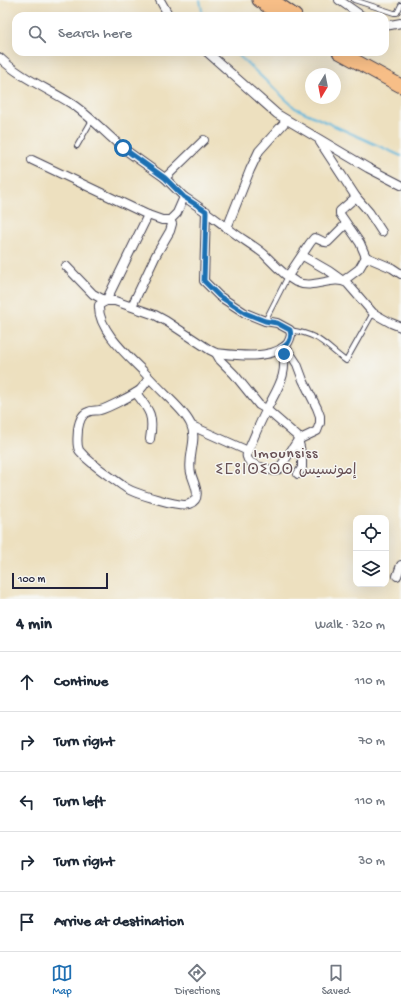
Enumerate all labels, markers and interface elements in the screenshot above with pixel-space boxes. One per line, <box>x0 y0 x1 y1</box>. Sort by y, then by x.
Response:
search box <box>12 12 389 56</box>
icon: search <box>26 23 48 45</box>
text: Search here <box>58 25 132 43</box>
north arrow <box>305 68 341 104</box>
route start <box>114 139 132 157</box>
route end <box>275 345 293 363</box>
district label: Imounsiss ⵉⵎⵓⵏⵙⵉⵙⵙ إمونسيس <box>216 445 357 480</box>
map controls <box>353 515 389 587</box>
button: locate <box>353 515 389 551</box>
button: layers <box>353 551 389 587</box>
scale bar <box>12 571 108 590</box>
text: 100 m <box>18 574 45 586</box>
text: 4 min <box>16 615 52 635</box>
text: Walk · 320 m <box>315 618 385 633</box>
icon: ahead <box>16 671 38 693</box>
text: Continue <box>54 673 108 691</box>
text: 110 m <box>355 674 385 689</box>
icon: right <box>16 731 38 753</box>
text: Turn right <box>54 733 114 751</box>
text: 70 m <box>359 734 385 749</box>
icon: left <box>16 791 38 813</box>
text: Turn left <box>54 793 105 811</box>
text: 110 m <box>355 794 385 809</box>
icon: right <box>16 851 38 873</box>
text: Turn right <box>54 853 114 871</box>
text: 30 m <box>359 854 385 869</box>
icon: arrive <box>16 911 38 933</box>
text: Arrive at destination <box>54 913 184 931</box>
tab: Map <box>51 962 73 998</box>
tab: Directions <box>175 962 220 998</box>
tab: Saved <box>322 962 350 998</box>

